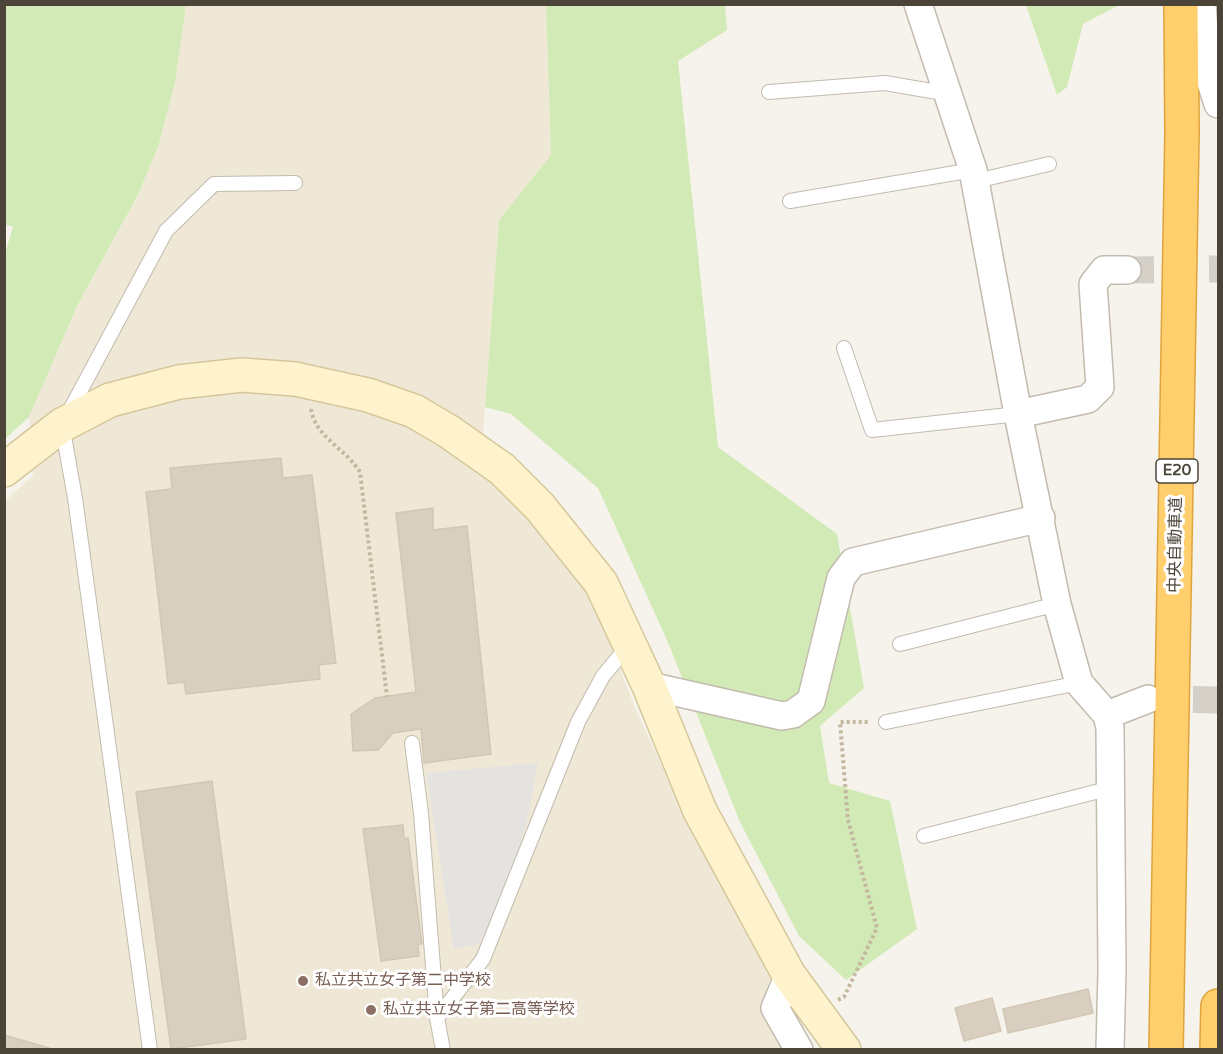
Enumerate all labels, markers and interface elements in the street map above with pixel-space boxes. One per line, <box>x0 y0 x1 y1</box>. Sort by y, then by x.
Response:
road number: E20 <box>1156 459 1198 483</box>
street label: 中央自動車道 <box>1166 497 1186 593</box>
place label: 私立共立女子第二中学校 <box>315 971 491 991</box>
marker: 私立共立女子第二中学校 <box>296 974 310 988</box>
place label: 私立共立女子第二高等学校 <box>383 1000 575 1020</box>
marker: 私立共立女子第二高等学校 <box>364 1003 378 1017</box>

